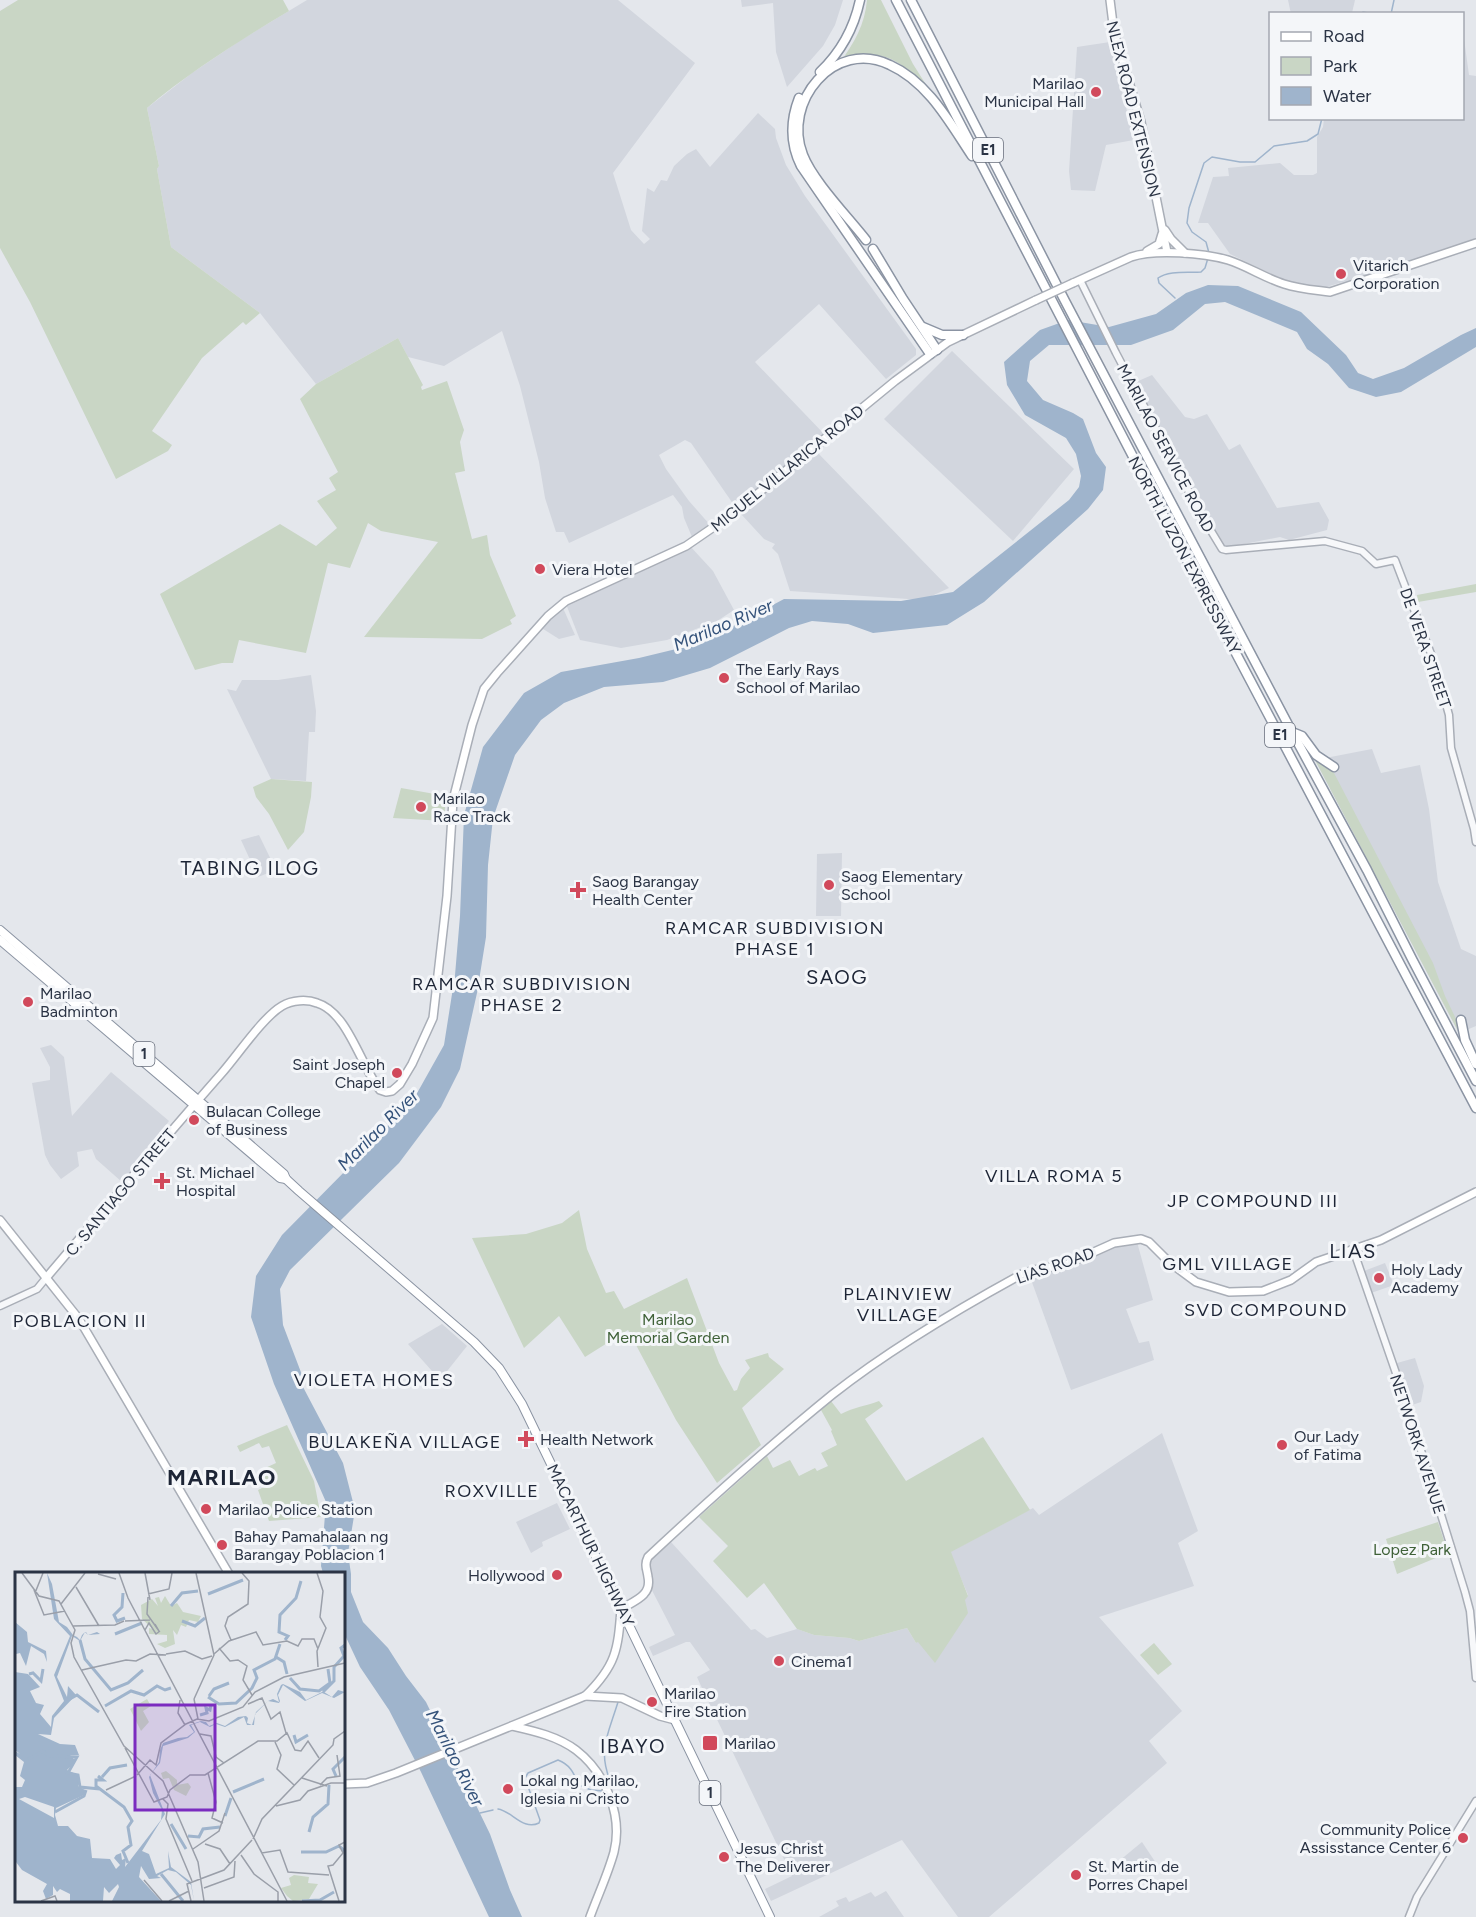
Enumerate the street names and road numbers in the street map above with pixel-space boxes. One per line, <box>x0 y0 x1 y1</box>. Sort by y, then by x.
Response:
street label: NLEX ROAD EXTENSION <box>1102 19 1165 199</box>
road number: E1 <box>973 138 1003 162</box>
street label: MARILAO SERVICE ROAD <box>1113 361 1218 536</box>
street label: MIGUEL VILLARICA ROAD <box>707 401 867 536</box>
street label: NORTH LUZON EXPRESSWAY <box>1124 453 1245 658</box>
street label: DE VERA STREET <box>1396 585 1455 711</box>
road number: E1 <box>1265 723 1295 747</box>
road number: 1 <box>134 1042 154 1066</box>
street label: C. SANTIAGO STREET <box>62 1125 179 1260</box>
street label: LIAS ROAD <box>1014 1243 1097 1288</box>
street label: NETWORK AVENUE <box>1386 1372 1449 1517</box>
street label: MACARTHUR HIGHWAY <box>543 1461 638 1630</box>
road number: 1 <box>700 1781 720 1805</box>

